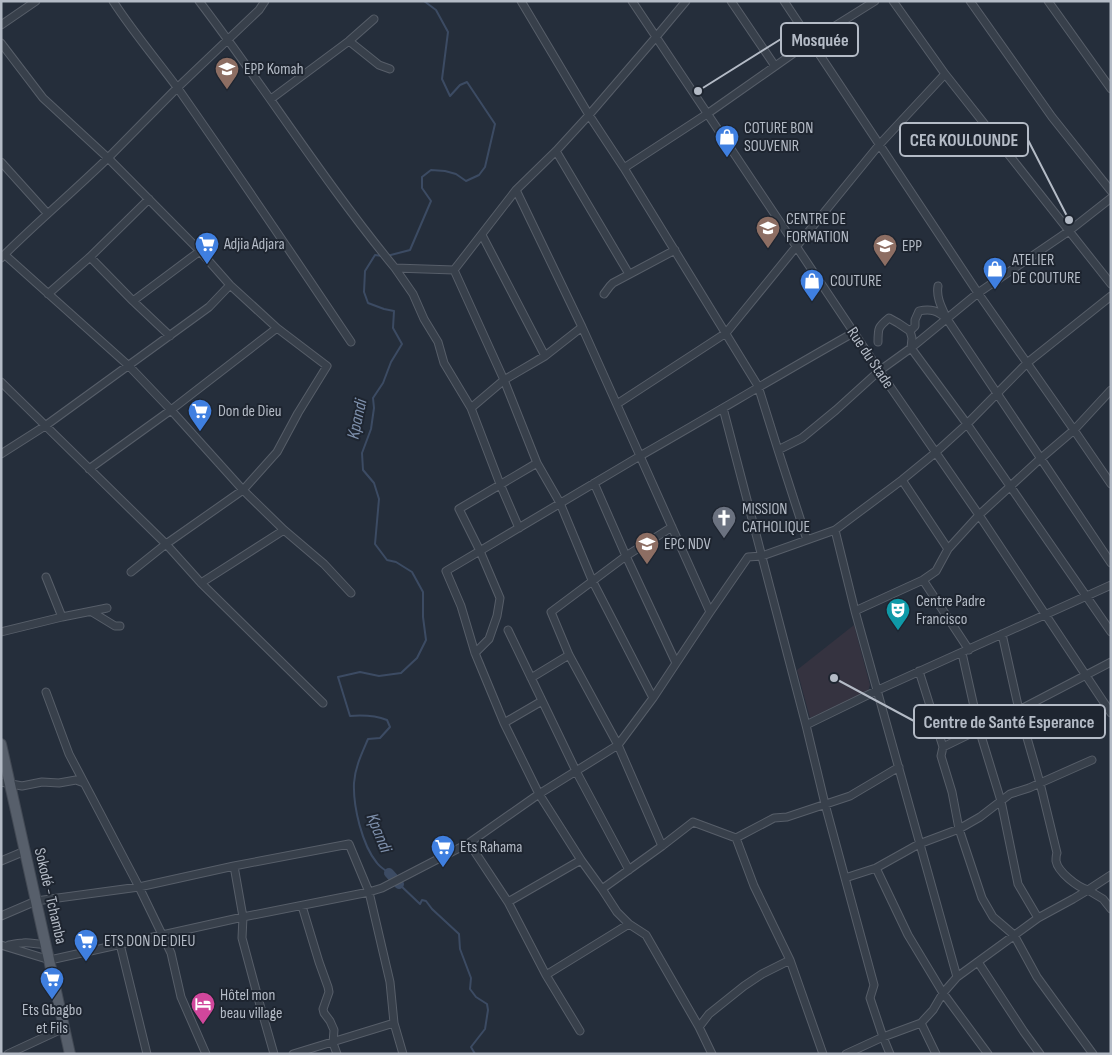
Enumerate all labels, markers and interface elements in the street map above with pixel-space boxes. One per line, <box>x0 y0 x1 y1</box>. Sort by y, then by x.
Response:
callout: Mosquée <box>781 23 858 56</box>
text: Mosquée <box>791 30 849 51</box>
school or university icon: EPP Komah <box>214 56 240 90</box>
place label: EPP Komah <box>244 60 304 79</box>
place label: COTURE BON SOUVENIR <box>744 119 813 156</box>
callout: CEG KOULOUNDE <box>900 123 1028 156</box>
shop icon: COTURE BON SOUVENIR <box>714 124 740 158</box>
text: CEG KOULOUNDE <box>910 130 1018 151</box>
place label: CENTRE DE FORMATION <box>786 210 849 247</box>
school or university icon: CENTRE DE FORMATION <box>755 215 781 249</box>
supermarket icon: Adjia Adjara <box>194 231 220 265</box>
school or university icon: EPP <box>872 233 898 267</box>
place label: Adjia Adjara <box>223 235 285 254</box>
place label: EPP <box>902 237 922 256</box>
place label: ATELIER DE COUTURE <box>1011 251 1081 288</box>
shop icon: ATELIER DE COUTURE <box>982 256 1008 290</box>
shop icon: COUTURE <box>799 268 825 302</box>
place label: COUTURE <box>830 272 882 291</box>
street label: Rue du Stade <box>843 324 897 392</box>
water label: Kpandi <box>343 396 372 441</box>
supermarket icon: Don de Dieu <box>187 398 213 432</box>
place label: Don de Dieu <box>218 402 282 421</box>
place label: MISSION CATHOLIQUE <box>742 500 810 537</box>
church icon: MISSION CATHOLIQUE <box>711 505 737 539</box>
school or university icon: EPC NDV <box>634 531 660 565</box>
place label: EPC NDV <box>664 535 712 554</box>
place label: Centre Padre Francisco <box>916 592 985 629</box>
theatre icon: Centre Padre Francisco <box>885 597 911 631</box>
callout: Centre de Santé Esperance <box>914 705 1105 738</box>
text: Centre de Santé Esperance <box>923 712 1095 733</box>
water label: Kpandi <box>362 810 397 856</box>
supermarket icon: Ets Rahama <box>430 834 456 868</box>
place label: Ets Rahama <box>460 838 522 857</box>
street label: Sokodé - Tchamba <box>30 846 70 946</box>
supermarket icon: ETS DON DE DIEU <box>73 928 99 962</box>
place label: ETS DON DE DIEU <box>104 932 195 951</box>
supermarket icon: Ets Gbagbo et Fils <box>39 966 65 1000</box>
place label: Hôtel mon beau village <box>220 986 283 1023</box>
hotel icon: Hôtel mon beau village <box>190 991 216 1025</box>
place label: Ets Gbagbo et Fils <box>22 1001 82 1038</box>

